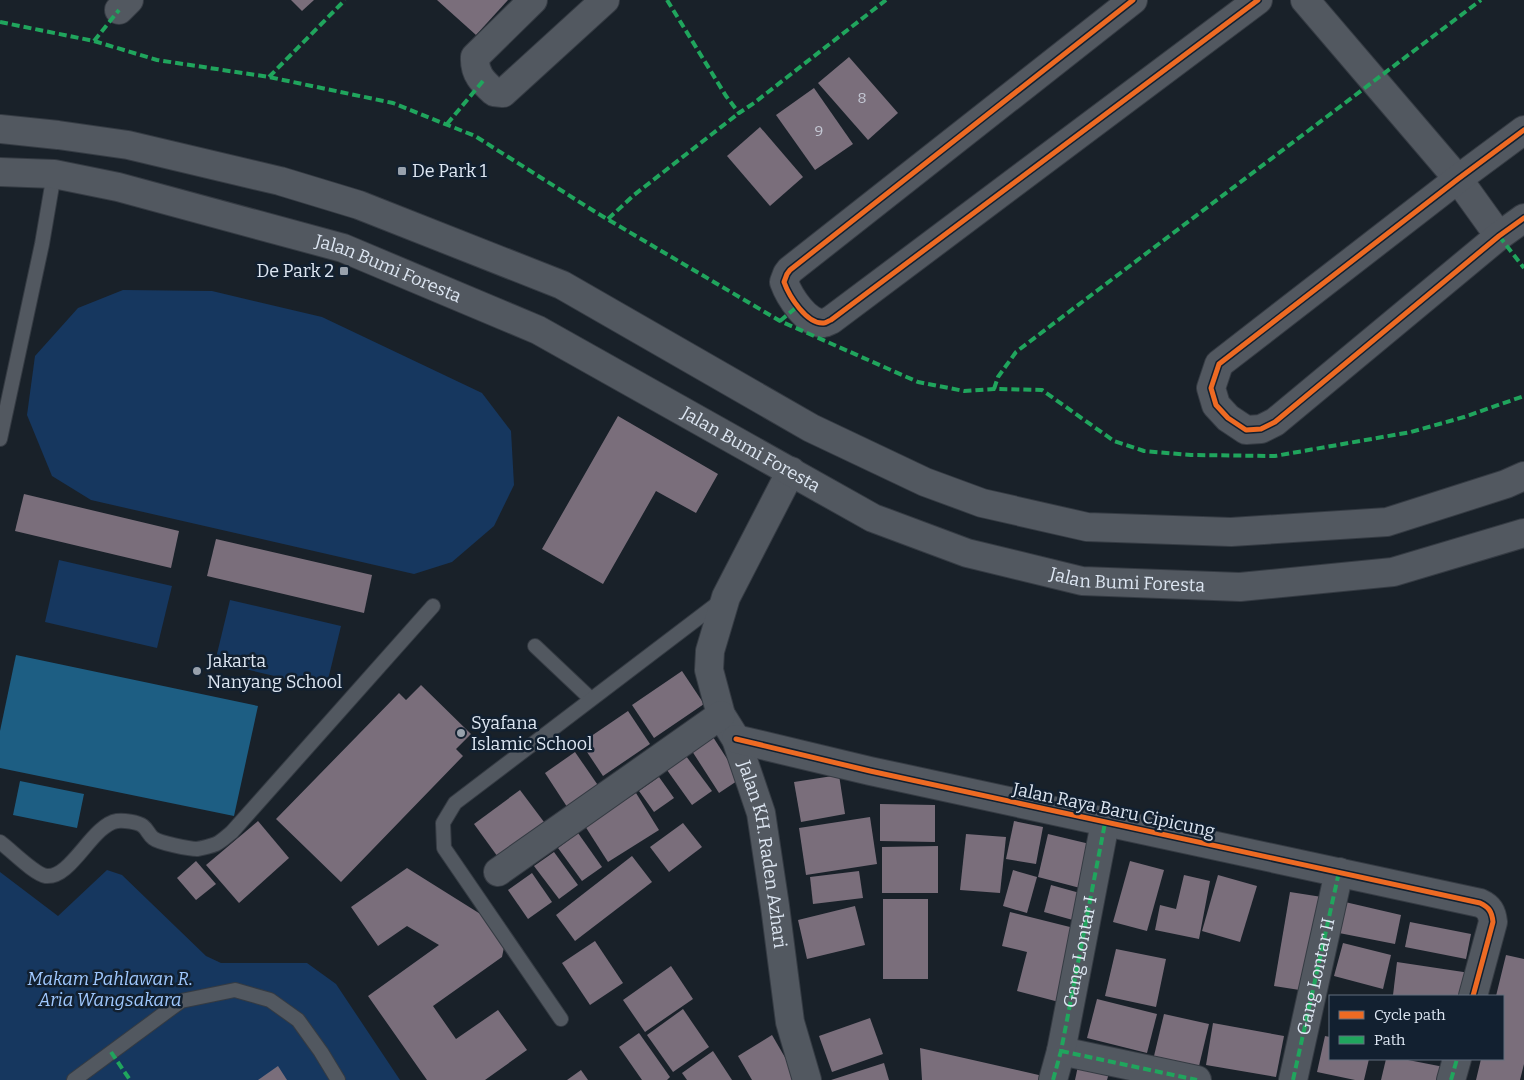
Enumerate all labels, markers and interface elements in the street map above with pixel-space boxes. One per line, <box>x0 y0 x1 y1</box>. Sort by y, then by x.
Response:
house number: 8 <box>857 89 867 107</box>
house number: 9 <box>815 122 823 140</box>
place label: De Park 1 <box>412 160 488 182</box>
marker: De Park 1 <box>396 165 408 177</box>
street label: Jalan Bumi Foresta <box>312 230 465 308</box>
place label: De Park 2 <box>256 260 334 282</box>
marker: De Park 2 <box>338 265 350 277</box>
street label: Jalan Bumi Foresta <box>677 401 824 497</box>
street label: Jalan Bumi Foresta <box>1047 562 1206 597</box>
place label: Jakarta Nanyang School <box>206 650 342 693</box>
marker: Jakarta Nanyang School <box>191 665 203 677</box>
place label: Syafana Islamic School <box>471 712 592 755</box>
marker: Syafana Islamic School <box>455 727 467 739</box>
street label: Jalan KH. Raden Azhari <box>733 757 791 950</box>
street label: Jalan Raya Baru Cipicung <box>1010 778 1217 842</box>
street label: Gang Lontar I <box>1059 894 1102 1010</box>
street label: Gang Lontar II <box>1292 916 1340 1037</box>
park label: Makam Pahlawan R. Aria Wangsakara <box>27 968 193 1011</box>
legend <box>1329 995 1504 1060</box>
text: Cycle path <box>1374 1006 1446 1024</box>
text: Path <box>1374 1031 1406 1049</box>

